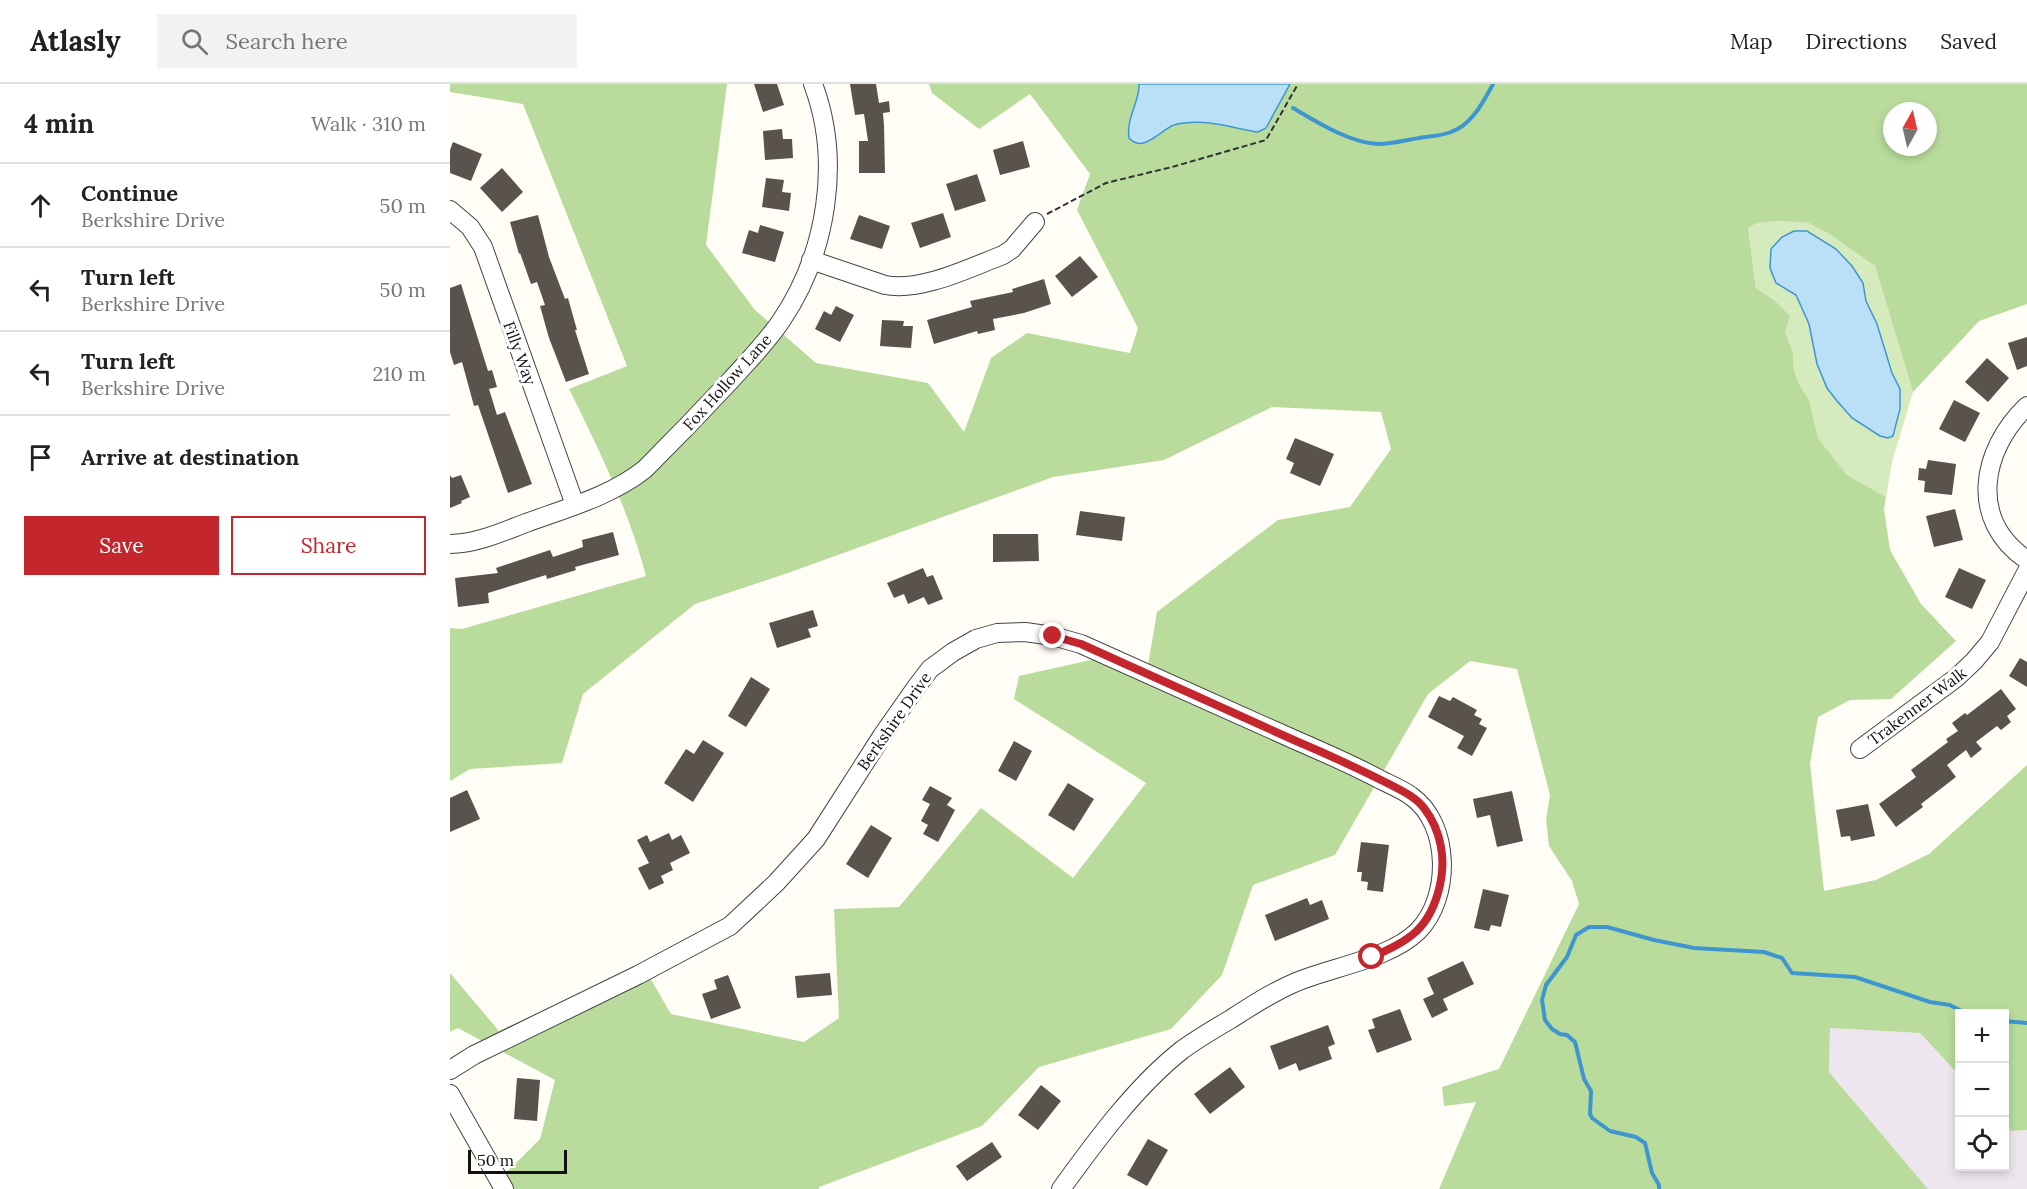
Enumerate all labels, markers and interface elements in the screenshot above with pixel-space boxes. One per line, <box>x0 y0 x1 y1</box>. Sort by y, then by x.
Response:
search box <box>157 14 577 68</box>
text: Atlasly <box>30 23 121 59</box>
icon: search <box>178 25 211 58</box>
text: Search here <box>226 27 348 55</box>
text: Map <box>1730 28 1773 55</box>
text: Directions <box>1806 28 1907 55</box>
text: Saved <box>1940 28 1997 55</box>
north arrow <box>1883 102 1937 156</box>
text: 4 min <box>24 107 94 140</box>
text: Walk · 310 m <box>311 111 426 136</box>
text: Continue <box>81 179 178 207</box>
icon: ahead <box>24 189 57 222</box>
text: 50 m <box>380 193 426 218</box>
text: Berkshire Drive <box>81 207 225 232</box>
text: Turn left <box>81 263 175 291</box>
icon: left <box>24 273 57 306</box>
text: 50 m <box>380 277 426 302</box>
text: Berkshire Drive <box>81 291 225 316</box>
street label: Filly Way <box>499 318 541 388</box>
street label: Fox Hollow Lane <box>678 329 776 434</box>
text: Turn left <box>81 347 175 375</box>
icon: left <box>24 357 57 390</box>
text: 210 m <box>372 361 426 386</box>
text: Berkshire Drive <box>81 375 225 400</box>
icon: arrive <box>24 441 57 474</box>
text: Arrive at destination <box>81 443 299 471</box>
button: Save <box>24 516 219 575</box>
button: Share <box>231 516 426 575</box>
route end <box>1039 622 1065 648</box>
street label: Trakenner Walk <box>1864 662 1970 749</box>
street label: Berkshire Drive <box>853 668 935 774</box>
route start <box>1358 943 1384 969</box>
map controls <box>1955 1009 2009 1171</box>
button: + <box>1955 1009 2009 1063</box>
button: − <box>1955 1063 2009 1117</box>
button: locate <box>1955 1117 2009 1171</box>
scale bar <box>468 1147 567 1174</box>
text: 50 m <box>477 1150 514 1170</box>

